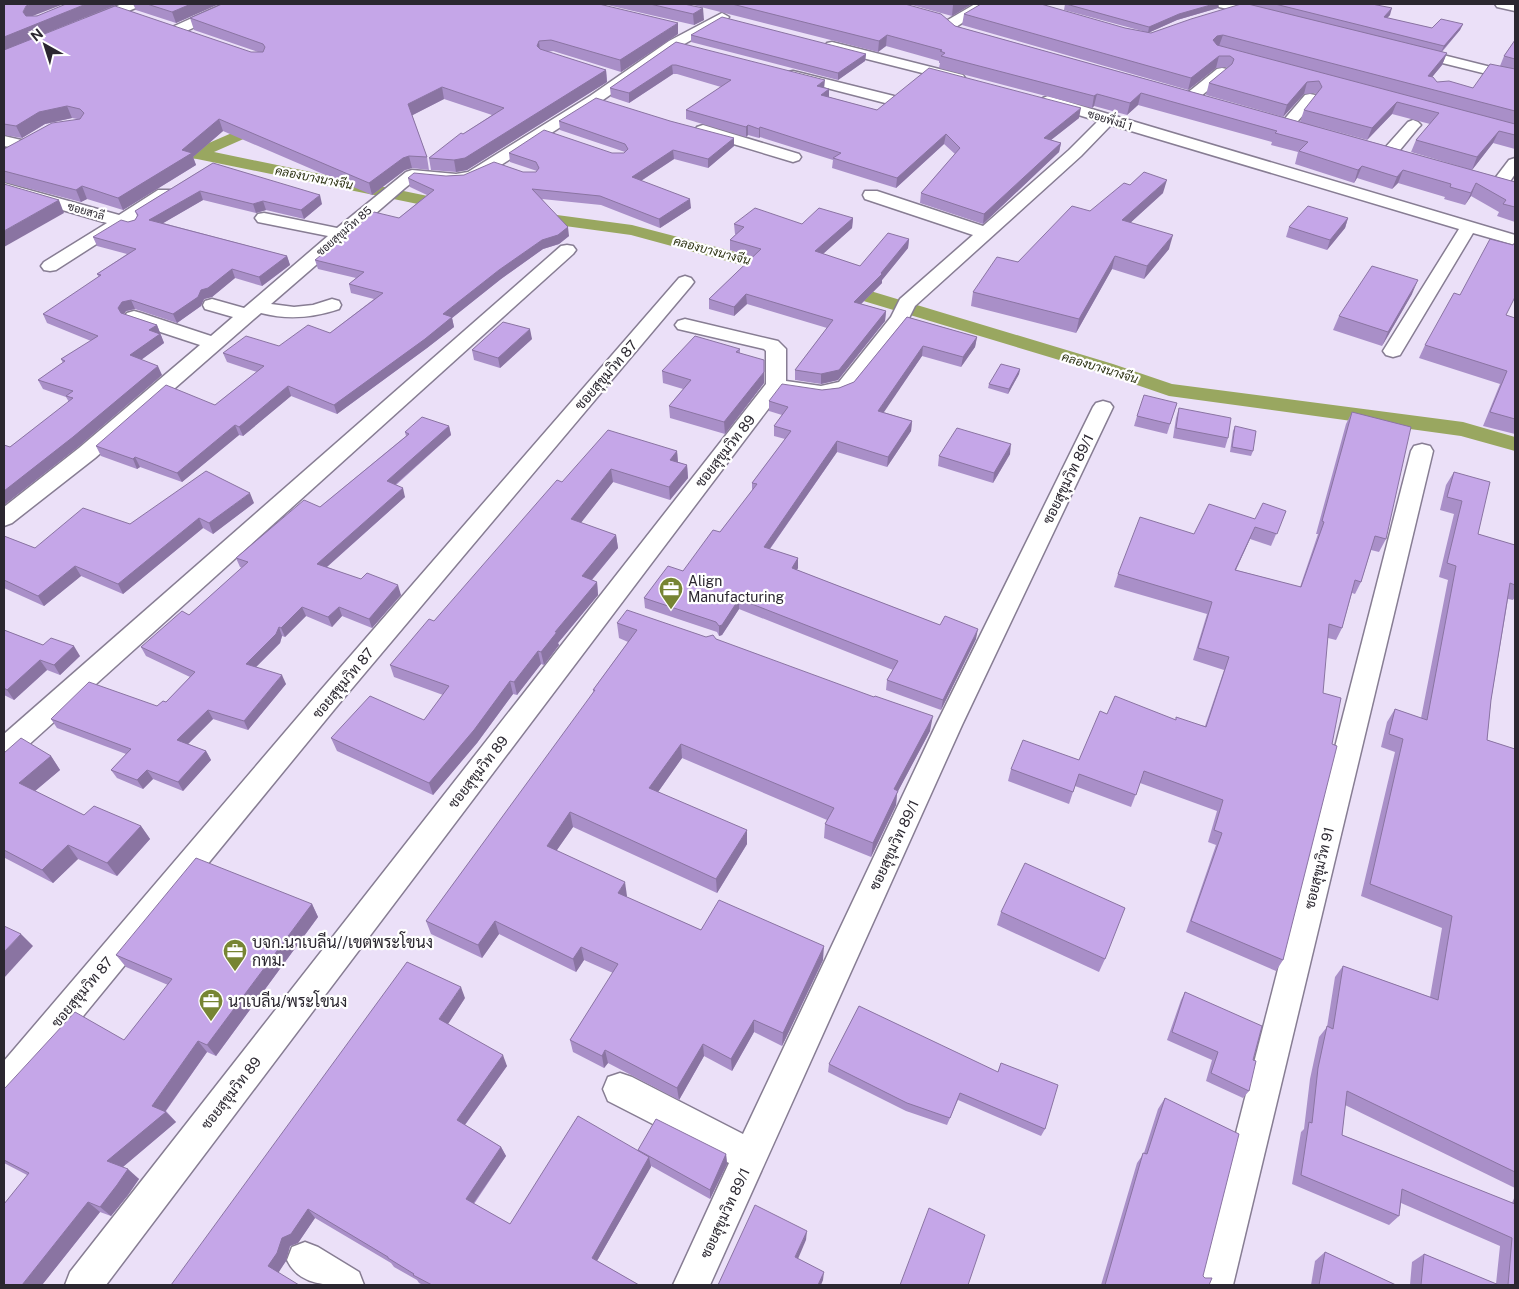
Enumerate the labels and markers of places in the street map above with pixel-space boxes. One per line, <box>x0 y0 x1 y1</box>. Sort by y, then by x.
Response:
place label: Align Manufacturing <box>688 573 785 605</box>
office icon: Align Manufacturing <box>658 576 684 610</box>
place label: บจก.นาเบลีน//เขตพระโขนง กทม. <box>252 931 433 970</box>
office icon: บจก.นาเบลีน//เขตพระโขนง กทม. <box>222 938 248 972</box>
office icon: นาเบลีน/พระโขนง <box>198 988 224 1022</box>
place label: นาเบลีน/พระโขนง <box>228 990 347 1011</box>

